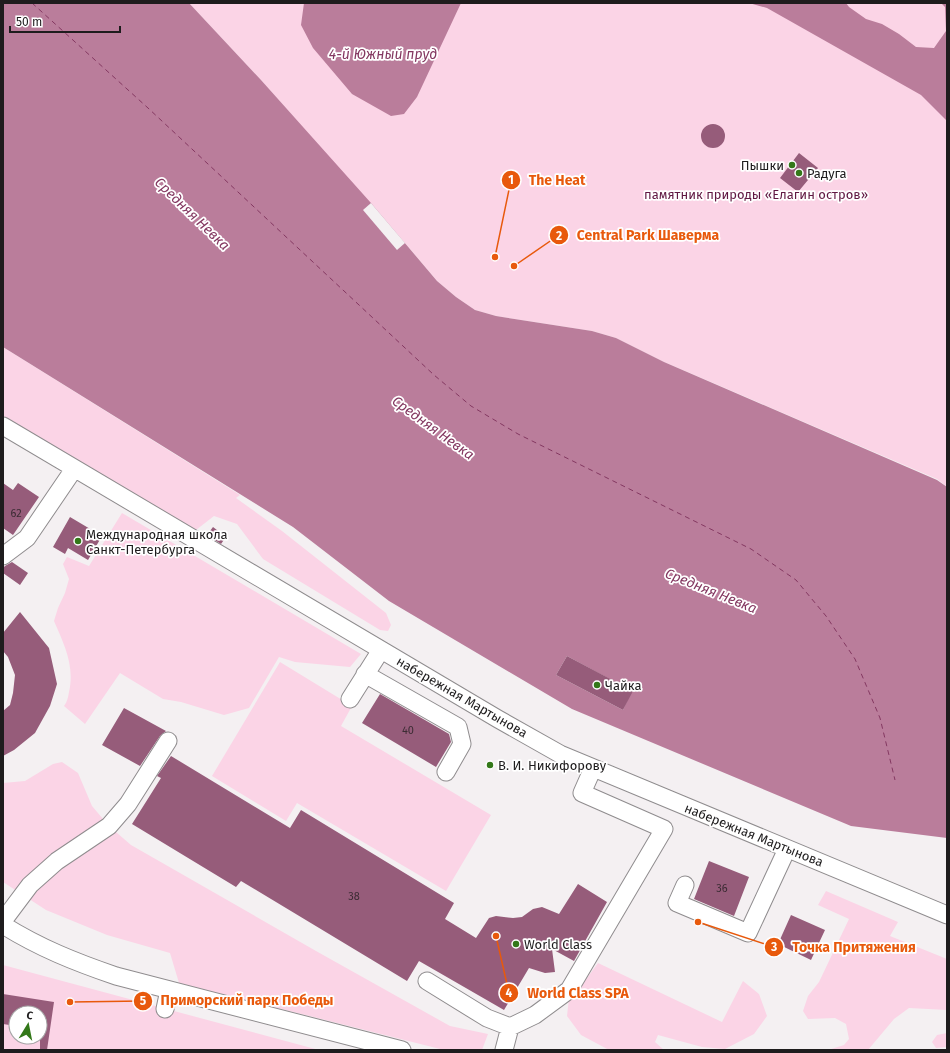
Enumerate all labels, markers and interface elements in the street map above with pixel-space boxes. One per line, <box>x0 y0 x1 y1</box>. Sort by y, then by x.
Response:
scale bar <box>10 8 120 34</box>
text: 50 m <box>16 15 42 29</box>
water label: 4-й Южный пруд <box>329 46 437 63</box>
place label: Пышки <box>741 158 784 173</box>
marker: Пышки <box>787 160 797 170</box>
place label: Радуга <box>807 166 847 181</box>
callout: The Heat <box>501 167 593 193</box>
marker: Радуга <box>794 168 804 178</box>
text: The Heat <box>529 172 586 189</box>
text: 1 <box>508 173 514 187</box>
water label: Средняя Невка <box>151 174 233 254</box>
park label: памятник природы «Елагин остров» <box>644 187 868 202</box>
callout: Central Park Шаверма <box>549 222 727 248</box>
text: Central Park Шаверма <box>577 227 720 244</box>
text: 2 <box>556 229 562 243</box>
water label: Средняя Невка <box>389 392 477 464</box>
house number: 62 <box>10 507 22 520</box>
place label: Международная школа Санкт-Петербурга <box>86 527 228 557</box>
marker: Международная школа Санкт-Петербурга <box>73 536 83 546</box>
water label: Средняя Невка <box>663 565 759 617</box>
street label: набережная Мартынова <box>394 653 530 741</box>
place label: Чайка <box>605 678 641 693</box>
marker: Чайка <box>592 680 602 690</box>
house number: 40 <box>402 724 414 737</box>
place label: В. И. Никифорову <box>498 758 607 773</box>
marker: В. И. Никифорову <box>485 760 495 770</box>
street label: набережная Мартынова <box>682 800 826 870</box>
house number: 36 <box>716 882 728 895</box>
house number: 38 <box>348 890 360 903</box>
callout: Точка Притяжения <box>764 934 924 960</box>
place label: World Class <box>524 937 592 952</box>
marker: World Class <box>511 939 521 949</box>
text: Точка Притяжения <box>792 939 916 956</box>
text: 3 <box>770 940 777 954</box>
callout: World Class SPA <box>499 980 636 1006</box>
text: World Class SPA <box>527 985 629 1002</box>
text: 4 <box>506 986 513 1000</box>
callout: Приморский парк Победы <box>133 988 341 1014</box>
text: Приморский парк Победы <box>161 992 333 1009</box>
text: 5 <box>140 994 147 1008</box>
north arrow <box>8 1005 48 1045</box>
text: С <box>25 1009 35 1023</box>

